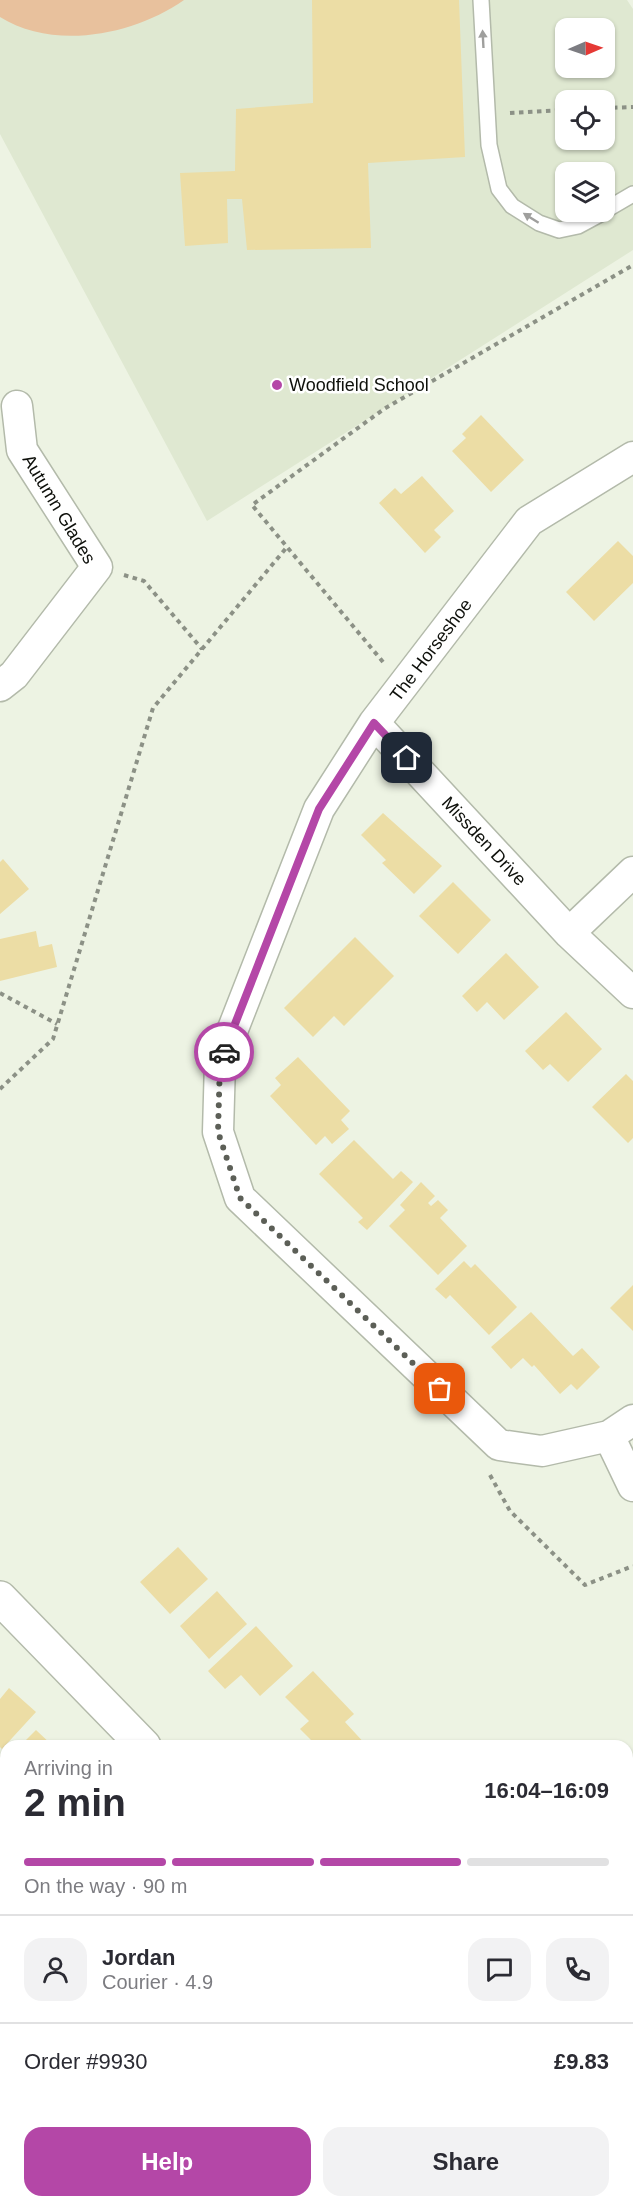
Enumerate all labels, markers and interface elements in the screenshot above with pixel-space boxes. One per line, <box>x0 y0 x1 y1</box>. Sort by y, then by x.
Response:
north arrow <box>555 18 615 78</box>
map controls <box>555 18 615 222</box>
one-way arrow <box>479 30 488 49</box>
button: locate <box>555 90 615 150</box>
button: layers <box>555 162 615 222</box>
one-way arrow <box>523 213 540 224</box>
place label: Woodfield School <box>289 375 429 395</box>
marker: Woodfield School <box>270 378 284 392</box>
street label: Autumn Glades <box>18 451 100 567</box>
street label: The Horseshoe <box>386 595 476 705</box>
pin <box>381 732 432 783</box>
icon: home <box>390 741 423 774</box>
street label: Missden Drive <box>438 792 530 890</box>
courier <box>194 1022 254 1082</box>
icon: car <box>208 1036 241 1069</box>
pin <box>414 1363 465 1414</box>
icon: bag <box>423 1372 456 1405</box>
text: Arriving in <box>24 1757 113 1779</box>
text: 16:04–16:09 <box>484 1778 609 1803</box>
text: 2 min <box>24 1781 126 1824</box>
text: On the way · 90 m <box>24 1875 187 1897</box>
button: person <box>24 1938 87 2001</box>
button: chat <box>468 1938 531 2001</box>
button: phone <box>546 1938 609 2001</box>
text: Jordan <box>102 1945 175 1970</box>
text: Courier · 4.9 <box>102 1971 213 1993</box>
text: Order #9930 <box>24 2049 148 2074</box>
text: £9.83 <box>554 2049 609 2074</box>
button: Help <box>24 2127 311 2196</box>
button: Share <box>323 2127 609 2196</box>

